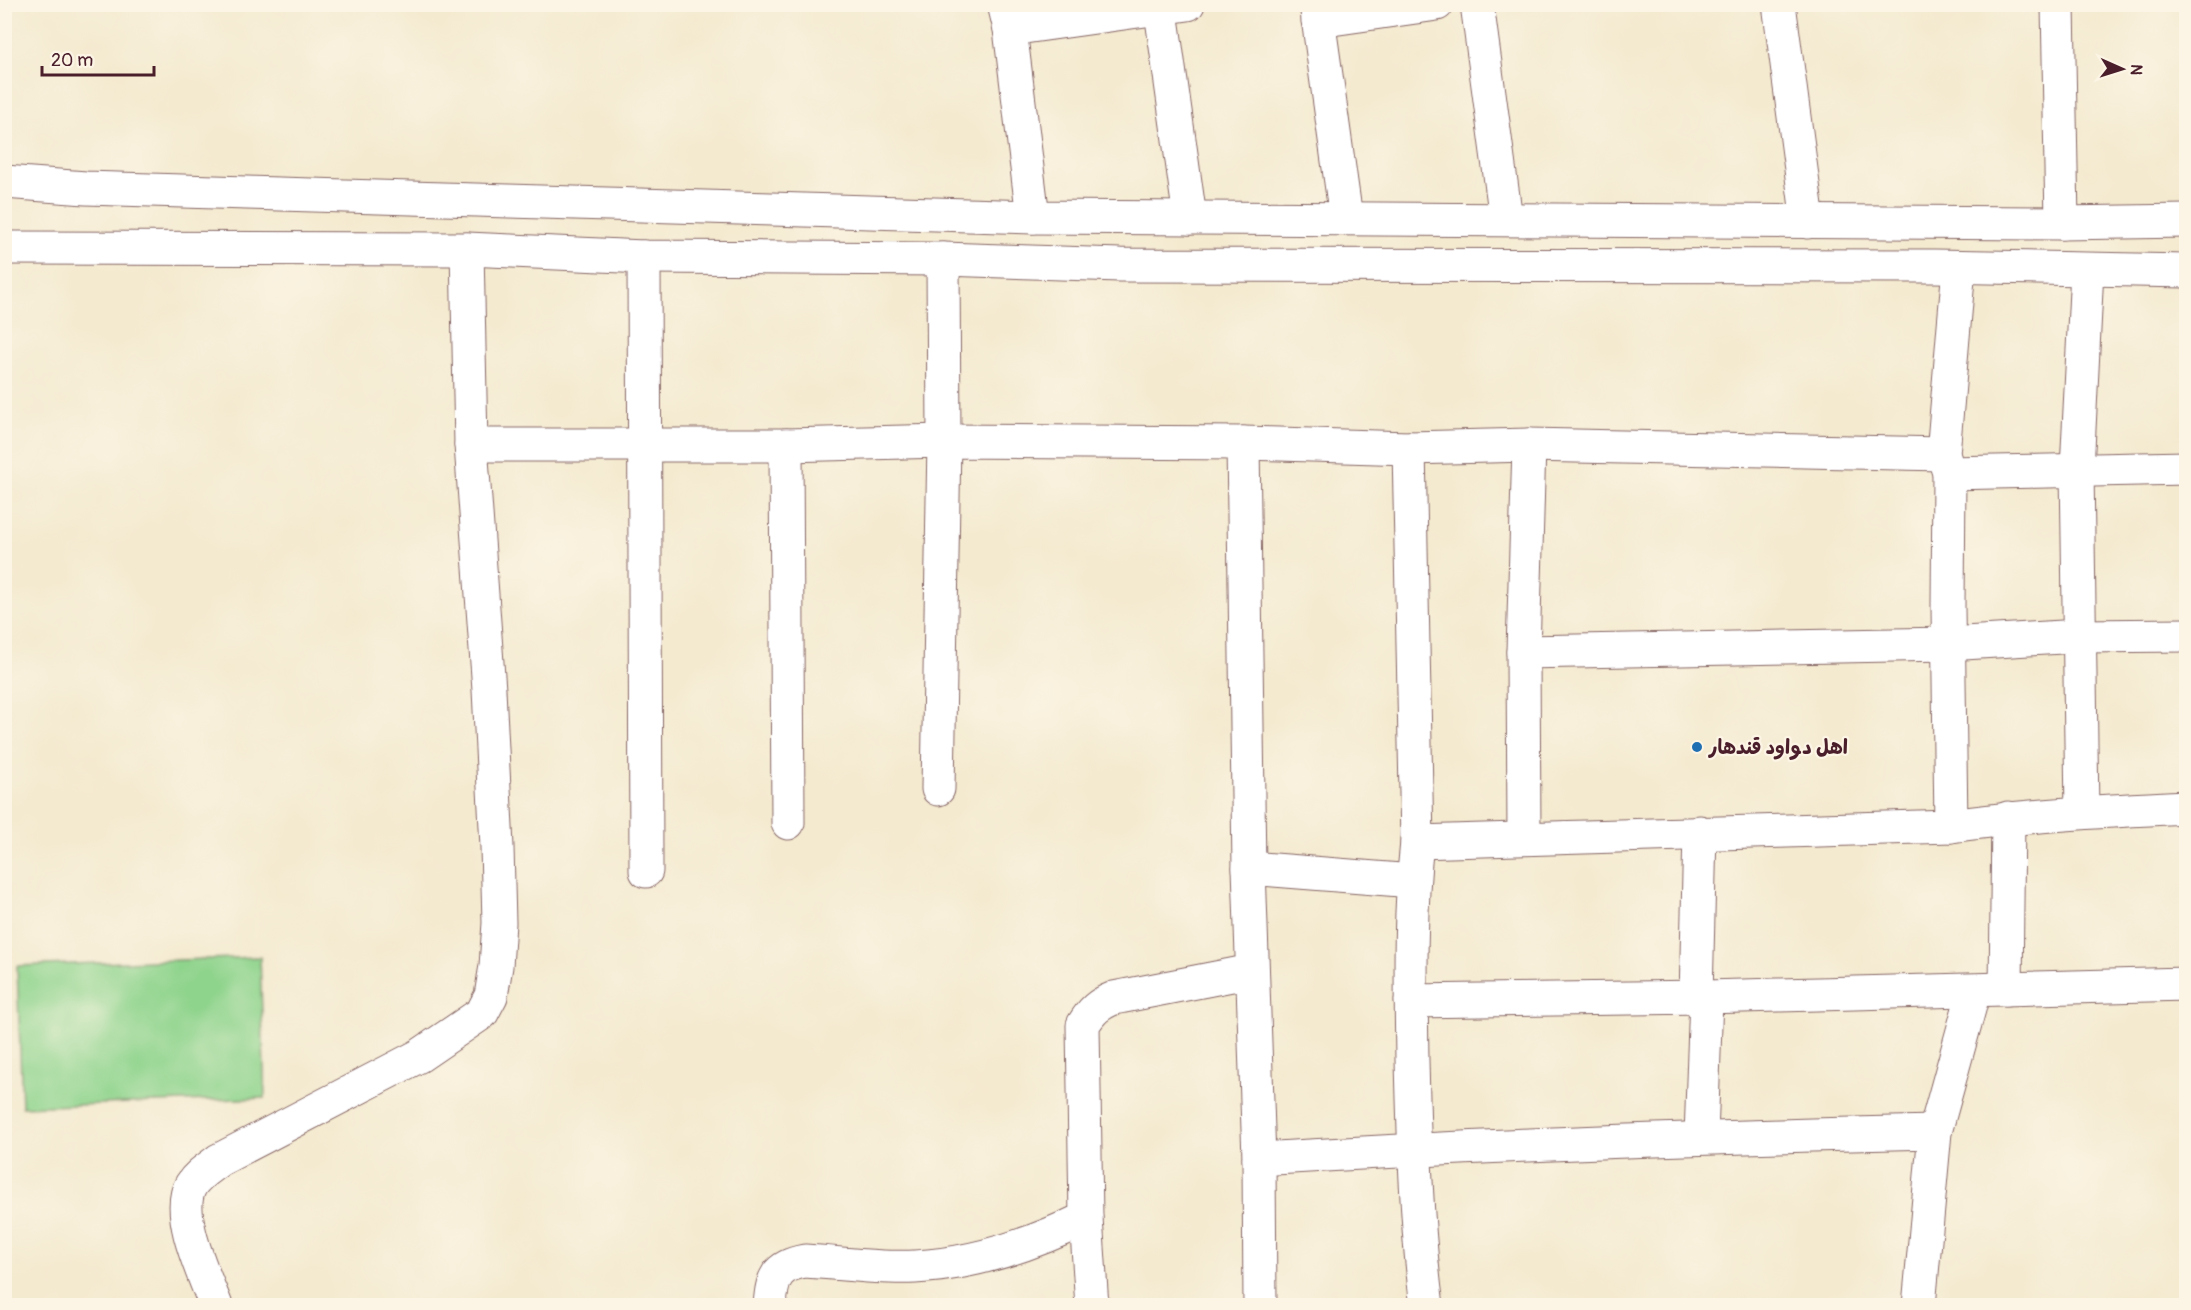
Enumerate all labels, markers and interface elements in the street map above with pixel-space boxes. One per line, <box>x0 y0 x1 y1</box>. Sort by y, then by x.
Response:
scale bar <box>42 39 154 77</box>
north arrow <box>2092 39 2152 99</box>
text: 20 m <box>51 49 93 72</box>
text: N <box>2126 64 2146 76</box>
place label: اهل دواود قندهار <box>1708 735 1848 760</box>
marker: اهل دواود قندهار <box>1690 740 1704 754</box>

